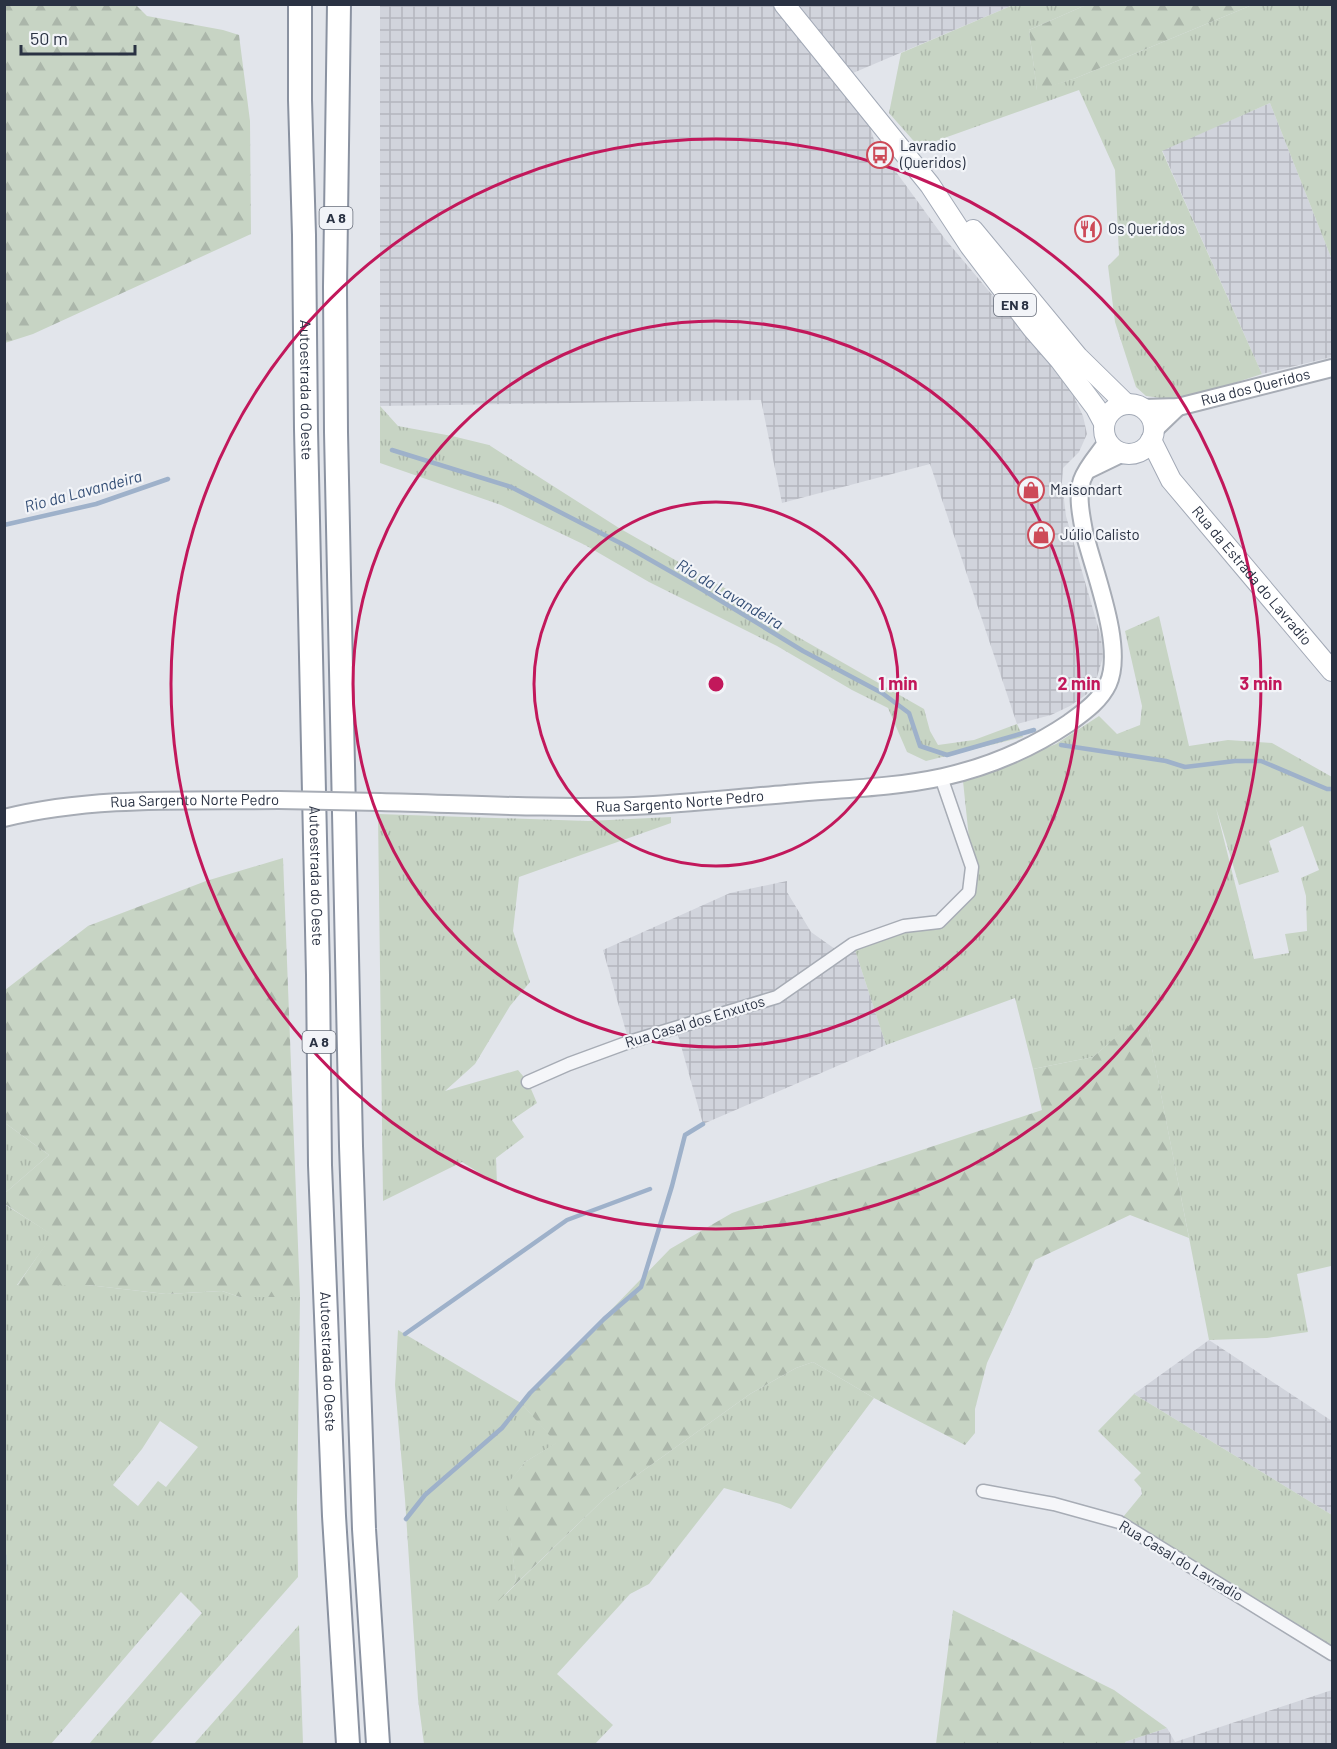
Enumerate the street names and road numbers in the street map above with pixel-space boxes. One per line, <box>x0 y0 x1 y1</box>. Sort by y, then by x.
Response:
road number: A 8 <box>320 207 352 229</box>
road number: EN 8 <box>994 294 1036 316</box>
street label: Autoestrada do Oeste <box>297 320 317 460</box>
street label: Rua dos Queridos <box>1199 364 1312 409</box>
street label: Rua da Estrada do Lavradio <box>1189 502 1316 648</box>
street label: Rua Sargento Norte Pedro <box>595 786 765 815</box>
street label: Rua Sargento Norte Pedro <box>110 790 279 811</box>
street label: Autoestrada do Oeste <box>306 806 327 946</box>
street label: Rua Casal dos Enxutos <box>623 991 767 1051</box>
road number: A 8 <box>302 1031 336 1053</box>
street label: Autoestrada do Oeste <box>317 1291 341 1432</box>
street label: Rua Casal do Lavradio <box>1116 1516 1247 1604</box>

